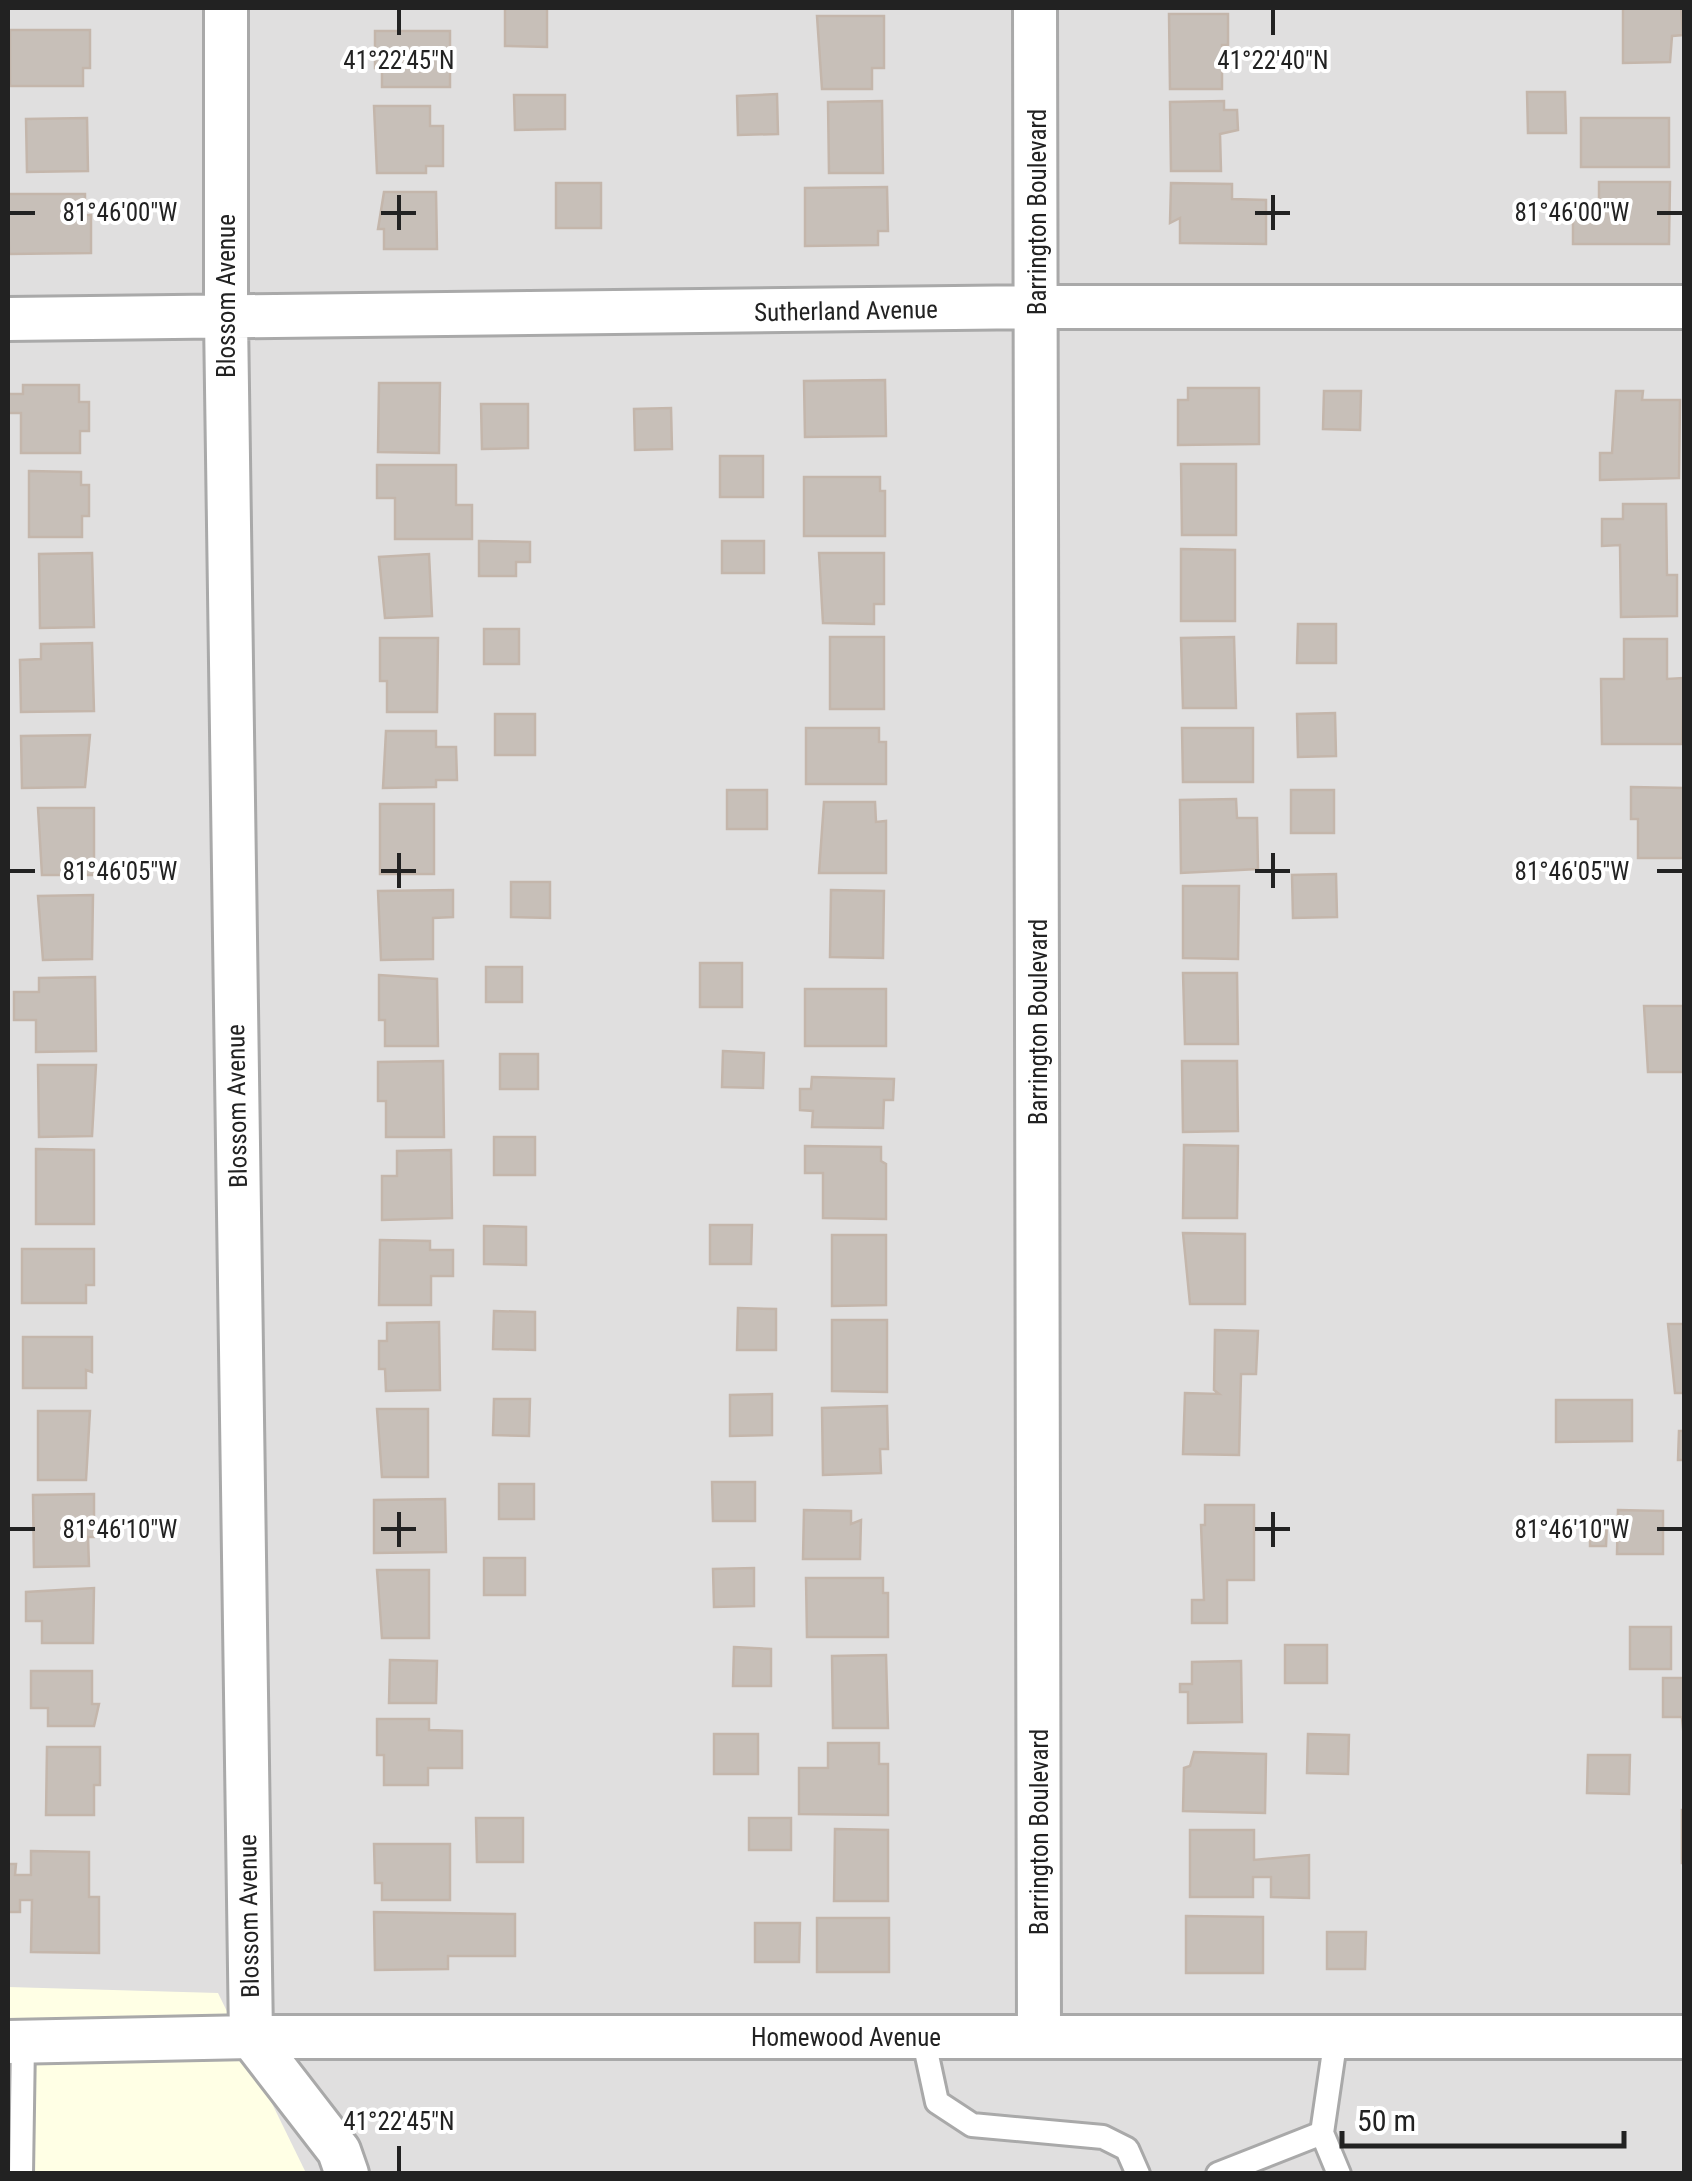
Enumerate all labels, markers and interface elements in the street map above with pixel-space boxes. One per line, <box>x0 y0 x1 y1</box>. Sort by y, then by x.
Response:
text: 41°22'45"N <box>343 46 455 75</box>
text: 41°22'40"N <box>1217 46 1329 75</box>
street label: Barrington Boulevard <box>1023 109 1052 315</box>
text: 81°46'00"W <box>63 198 177 227</box>
text: 81°46'00"W <box>1515 198 1629 227</box>
street label: Blossom Avenue <box>212 214 241 378</box>
street label: Sutherland Avenue <box>754 295 938 327</box>
text: 81°46'05"W <box>63 857 177 886</box>
text: 81°46'05"W <box>1515 857 1629 886</box>
street label: Barrington Boulevard <box>1024 919 1053 1125</box>
street label: Blossom Avenue <box>221 1024 253 1188</box>
text: 81°46'10"W <box>63 1515 177 1544</box>
text: 81°46'10"W <box>1515 1515 1629 1544</box>
street label: Barrington Boulevard <box>1025 1729 1054 1935</box>
street label: Blossom Avenue <box>233 1834 265 1998</box>
street label: Homewood Avenue <box>751 2023 941 2052</box>
scale bar <box>1342 2086 1624 2148</box>
text: 50 m <box>1357 2103 1416 2138</box>
text: 41°22'45"N <box>343 2107 455 2136</box>

